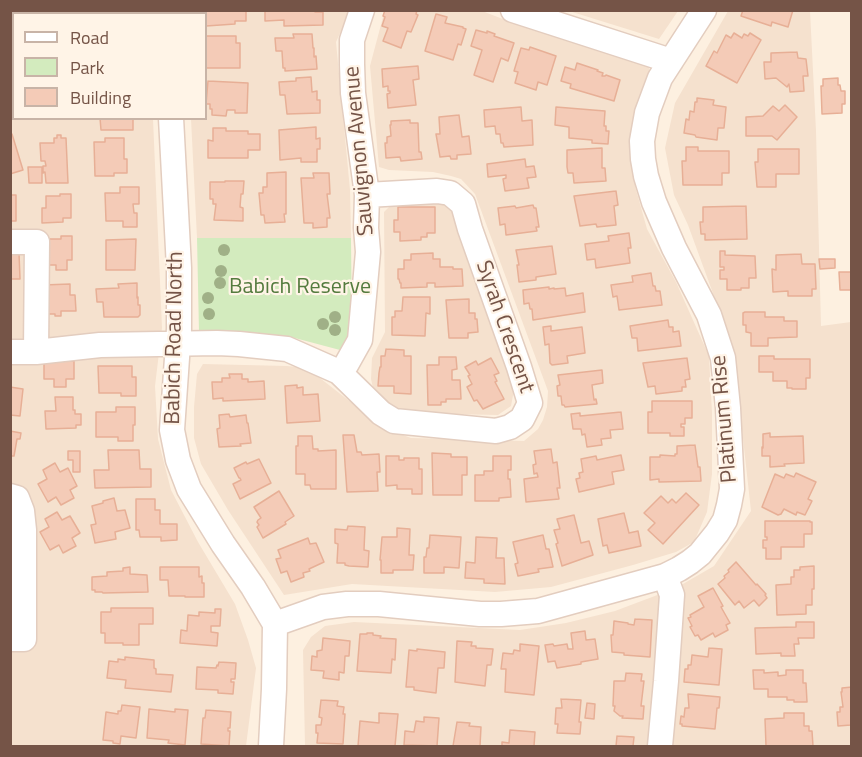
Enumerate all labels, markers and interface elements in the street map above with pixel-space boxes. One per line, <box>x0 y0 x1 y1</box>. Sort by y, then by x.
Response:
legend <box>12 12 207 120</box>
text: Road <box>70 24 109 51</box>
text: Park <box>70 54 104 81</box>
street label: Sauvignon Avenue <box>339 65 381 237</box>
text: Building <box>70 84 131 111</box>
street label: Babich Road North <box>160 251 190 425</box>
street label: Syrah Crescent <box>469 257 539 397</box>
park label: Babich Reserve <box>229 275 371 301</box>
street label: Platinum Rise <box>706 354 744 484</box>

